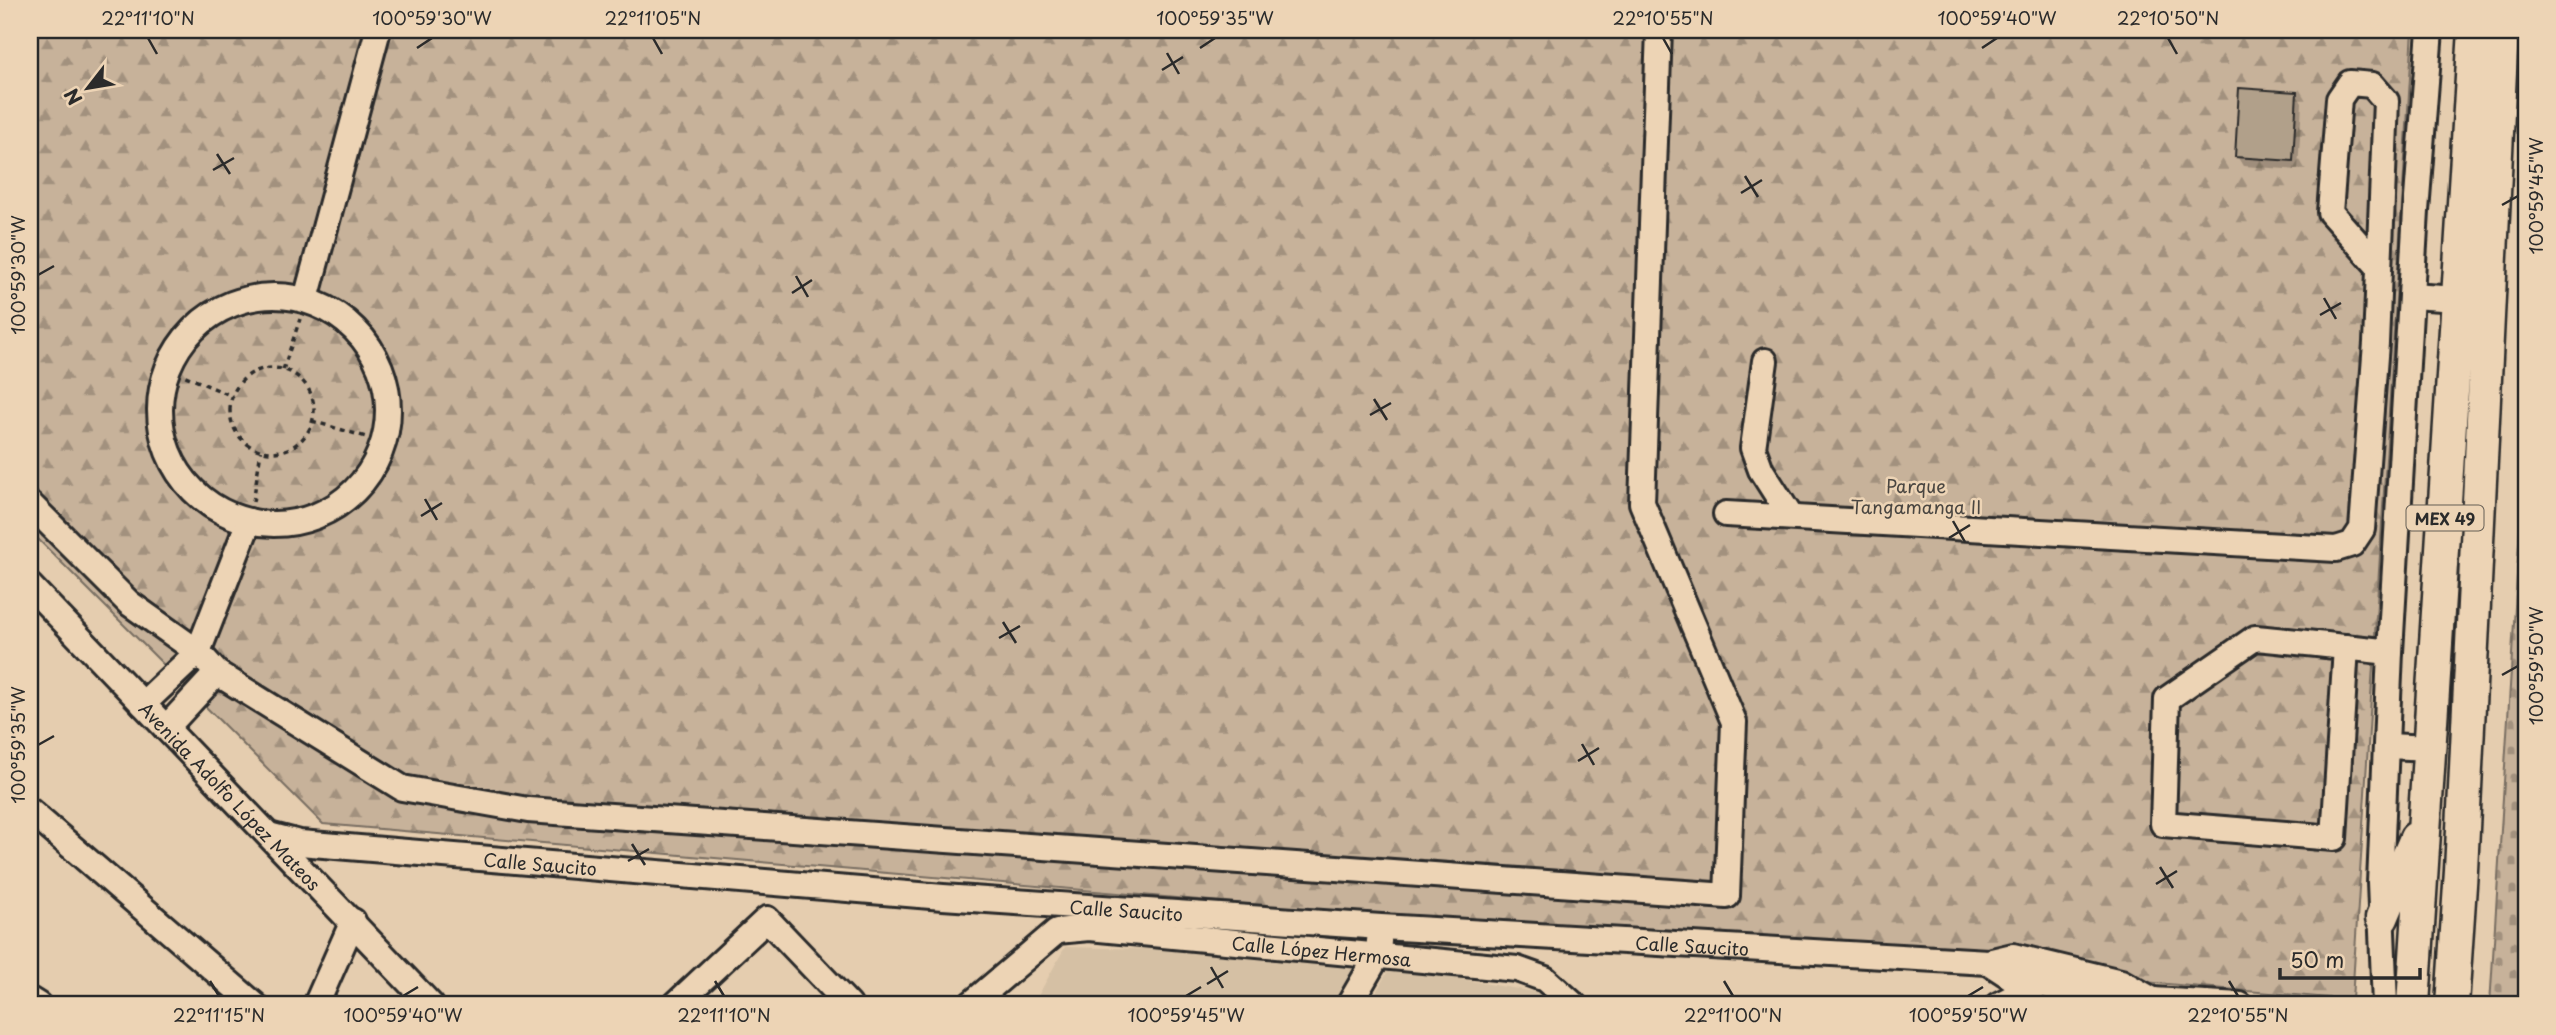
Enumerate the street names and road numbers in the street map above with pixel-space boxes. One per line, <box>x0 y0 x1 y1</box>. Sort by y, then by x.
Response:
road number: MEX 49 <box>2406 505 2484 530</box>
street label: Avenida Adolfo López Mateos <box>134 695 327 896</box>
street label: Calle Saucito <box>482 845 598 881</box>
street label: Calle Saucito <box>1069 892 1184 927</box>
street label: Calle López Hermosa <box>1231 928 1413 972</box>
street label: Calle Saucito <box>1635 928 1750 962</box>

